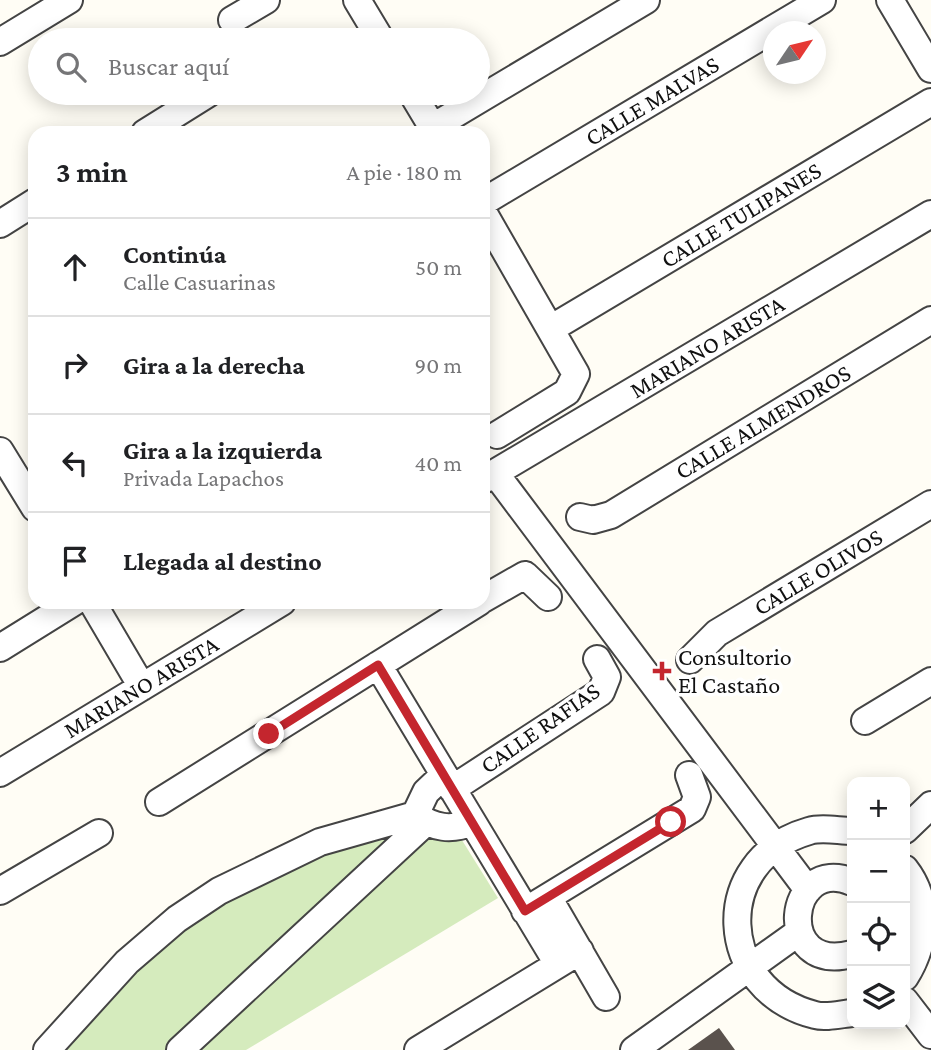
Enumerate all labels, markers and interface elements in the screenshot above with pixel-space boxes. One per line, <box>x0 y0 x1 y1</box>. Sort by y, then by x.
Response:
north arrow <box>763 21 826 84</box>
search box <box>28 28 490 105</box>
icon: search <box>52 48 90 86</box>
street label: CALLE MALVAS <box>580 50 723 151</box>
text: Buscar aquí <box>108 52 229 81</box>
text: 3 min <box>56 155 128 188</box>
street label: CALLE TULIPANES <box>656 156 826 273</box>
text: A pie · 180 m <box>346 159 462 185</box>
text: Continúa <box>123 240 226 269</box>
icon: ahead <box>56 248 94 286</box>
text: 50 m <box>415 254 462 280</box>
text: Calle Casuarinas <box>123 269 276 295</box>
street label: MARIANO ARISTA <box>625 290 789 403</box>
icon: right <box>56 346 94 384</box>
text: Gira a la derecha <box>123 351 305 380</box>
text: 90 m <box>415 352 462 378</box>
street label: CALLE ALMENDROS <box>670 359 855 485</box>
text: Gira a la izquierda <box>123 436 322 465</box>
icon: left <box>56 444 94 482</box>
text: 40 m <box>414 450 462 476</box>
text: Privada Lapachos <box>123 465 284 491</box>
street label: CALLE OLIVOS <box>749 523 887 620</box>
icon: arrive <box>56 542 94 580</box>
text: Llegada al destino <box>123 547 322 576</box>
street label: MARIANO ARISTA <box>59 630 223 743</box>
place label: Consultorio El Castaño <box>678 643 792 698</box>
marker: Consultorio El Castaño <box>652 661 672 681</box>
street label: CALLE RAFIAS <box>475 677 604 779</box>
route end <box>253 718 284 749</box>
map controls <box>847 777 910 1029</box>
button: + <box>847 777 910 840</box>
route start <box>655 806 686 837</box>
button: − <box>847 840 910 903</box>
button: locate <box>847 903 910 966</box>
button: layers <box>847 966 910 1029</box>

